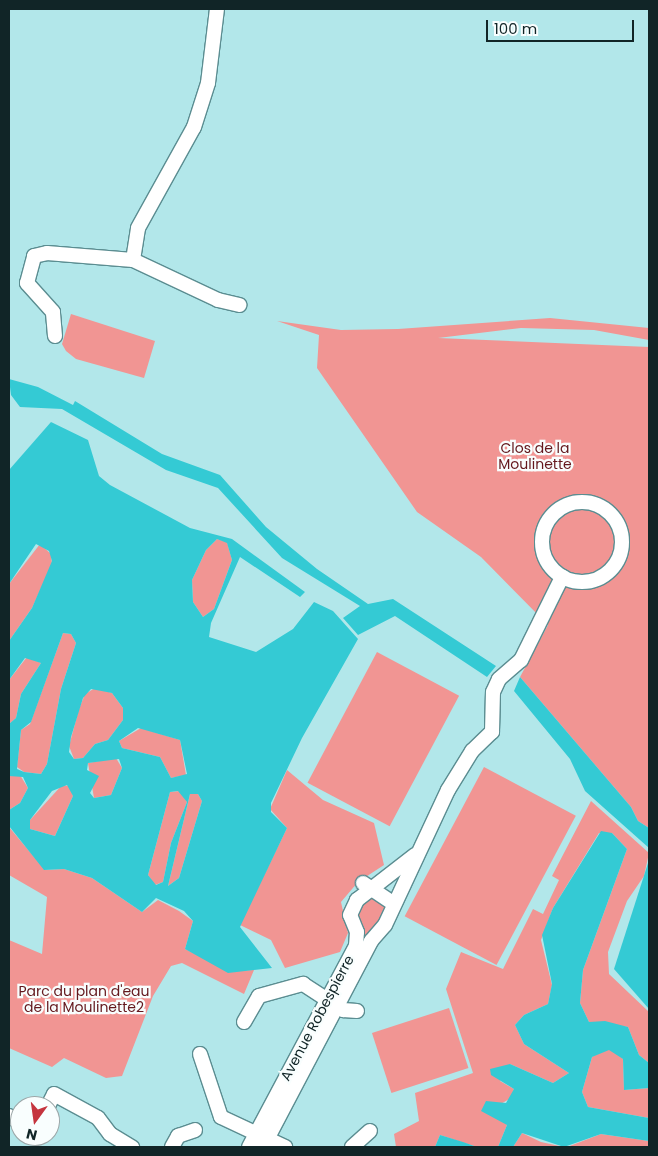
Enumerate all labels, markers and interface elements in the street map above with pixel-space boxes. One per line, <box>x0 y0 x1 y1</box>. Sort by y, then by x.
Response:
scale bar <box>488 10 636 42</box>
text: 100 m <box>494 18 537 39</box>
park label: Clos de la Moulinette <box>498 440 572 472</box>
street label: Avenue Robespierre <box>277 952 357 1084</box>
park label: Parc du plan d'eau de la Moulinette2 <box>18 983 150 1016</box>
north arrow <box>10 1096 60 1146</box>
text: N <box>24 1124 39 1146</box>

